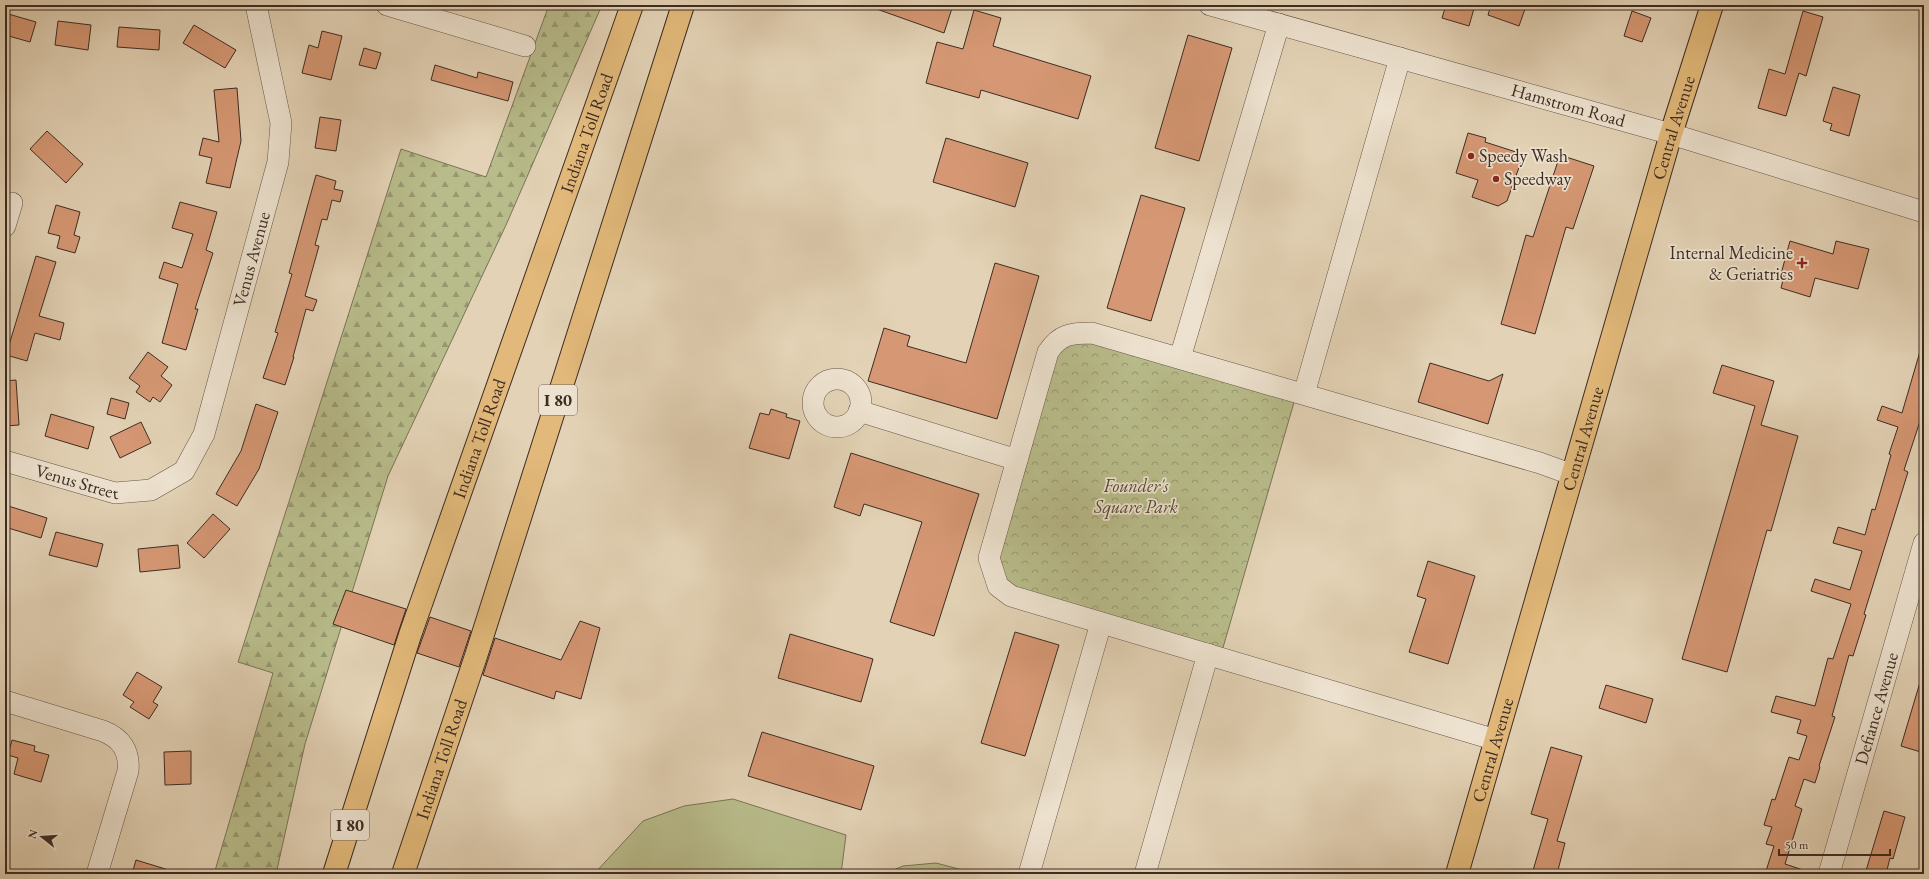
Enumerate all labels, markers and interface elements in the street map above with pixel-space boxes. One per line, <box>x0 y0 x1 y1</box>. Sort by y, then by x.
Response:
street label: Indiana Toll Road <box>555 69 618 196</box>
street label: Central Avenue <box>1646 73 1700 182</box>
street label: Hamstrom Road <box>1509 78 1629 132</box>
place label: Speedy Wash <box>1479 144 1568 167</box>
marker: Speedy Wash <box>1466 151 1476 161</box>
place label: Speedway <box>1504 167 1572 190</box>
marker: Speedway <box>1491 174 1501 184</box>
street label: Venus Avenue <box>227 209 275 309</box>
place label: Internal Medicine & Geriatrics <box>1670 241 1793 285</box>
marker: Internal Medicine & Geriatrics <box>1796 257 1808 269</box>
street label: Indiana Toll Road <box>447 375 511 501</box>
street label: Central Avenue <box>1556 384 1608 494</box>
road number: I 80 <box>539 385 577 415</box>
street label: Venus Street <box>33 459 119 504</box>
park label: Founder's Square Park <box>1093 474 1178 520</box>
street label: Defiance Avenue <box>1849 650 1903 767</box>
street label: Indiana Toll Road <box>410 695 472 822</box>
street label: Central Avenue <box>1466 695 1518 805</box>
road number: I 80 <box>331 810 369 840</box>
north arrow <box>22 817 62 857</box>
text: N <box>24 828 40 840</box>
scale bar <box>1779 831 1890 857</box>
text: 50 m <box>1785 837 1809 853</box>

